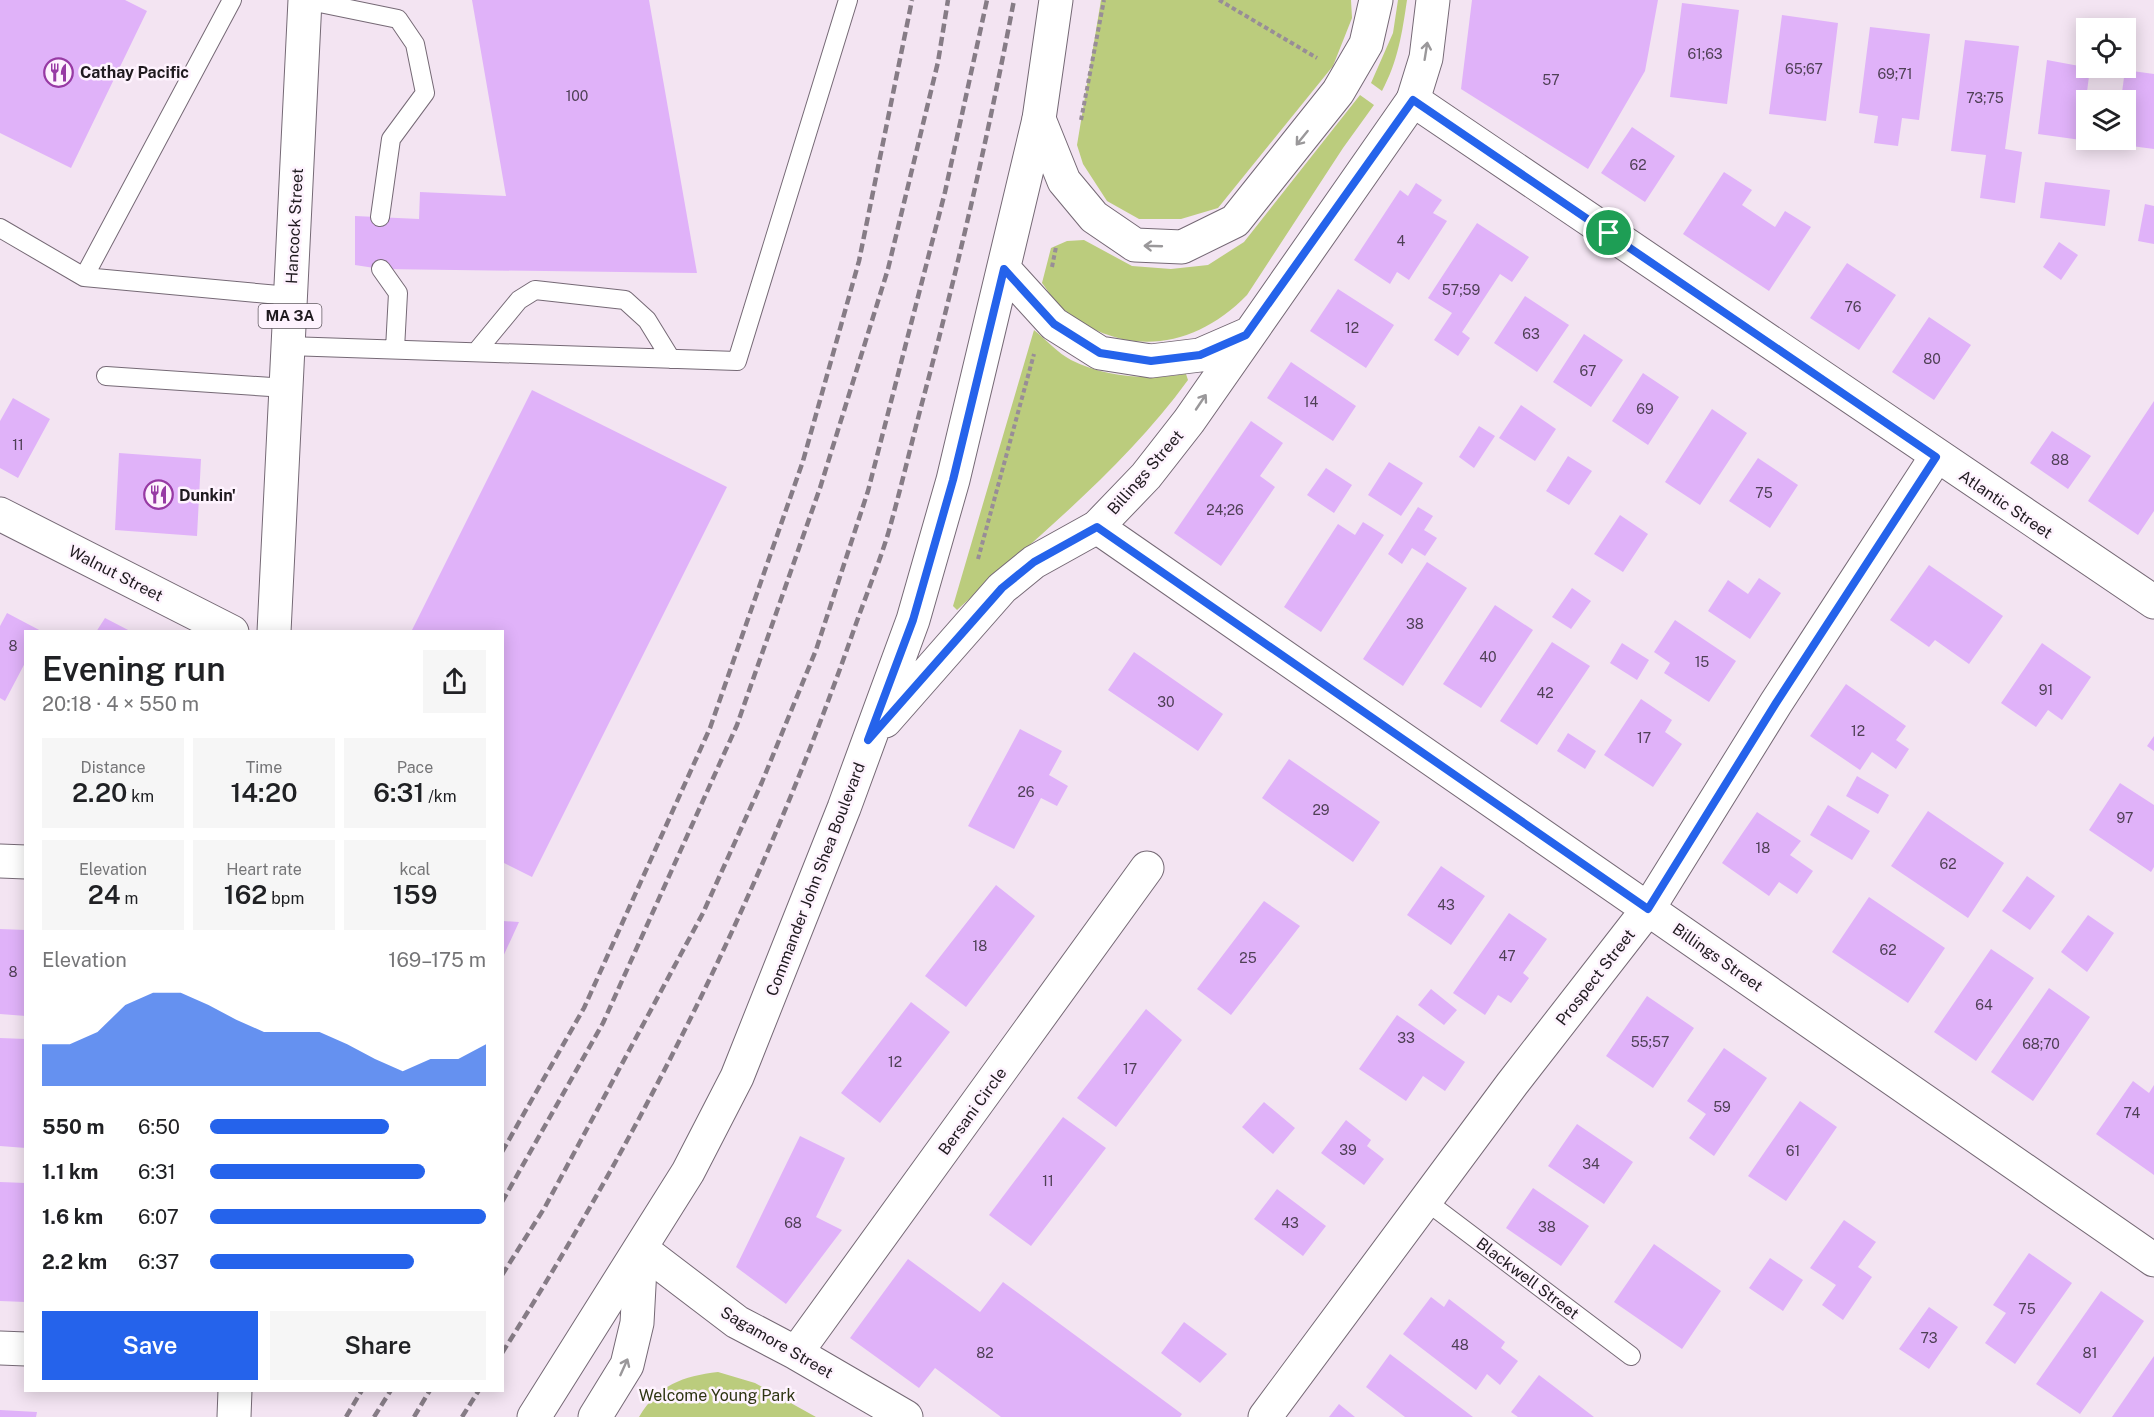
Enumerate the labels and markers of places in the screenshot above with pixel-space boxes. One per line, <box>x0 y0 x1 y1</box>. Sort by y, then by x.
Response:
restaurant icon: Cathay Pacific <box>43 56 75 88</box>
place label: Cathay Pacific <box>80 63 189 82</box>
pin <box>1583 207 1634 258</box>
restaurant icon: Dunkin' <box>142 479 174 511</box>
place label: Dunkin' <box>179 486 236 505</box>

